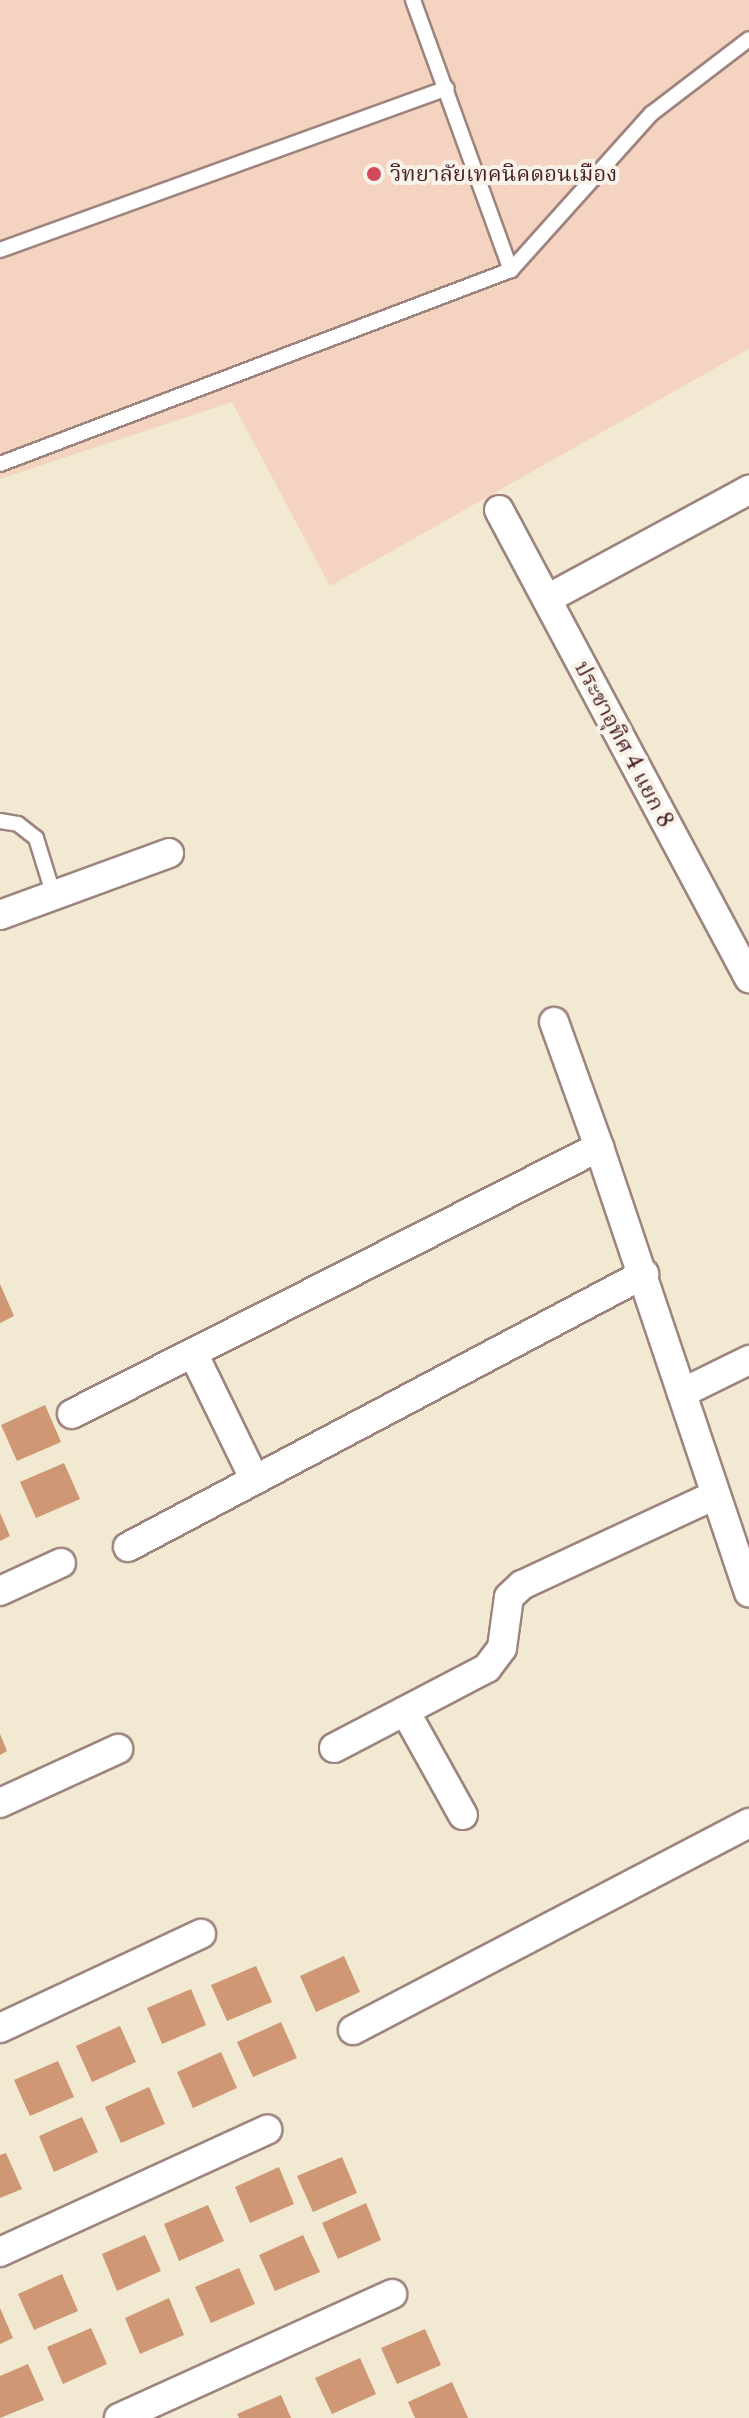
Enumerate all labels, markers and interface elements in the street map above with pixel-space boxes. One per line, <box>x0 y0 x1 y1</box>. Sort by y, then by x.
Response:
place label: วิทยาลัยเทคนิคดอนเมือง <box>390 161 617 187</box>
marker: วิทยาลัยเทคนิคดอนเมือง <box>365 165 383 183</box>
street label: ประชาอุทิศ 4 แยก 8 <box>569 656 679 832</box>

